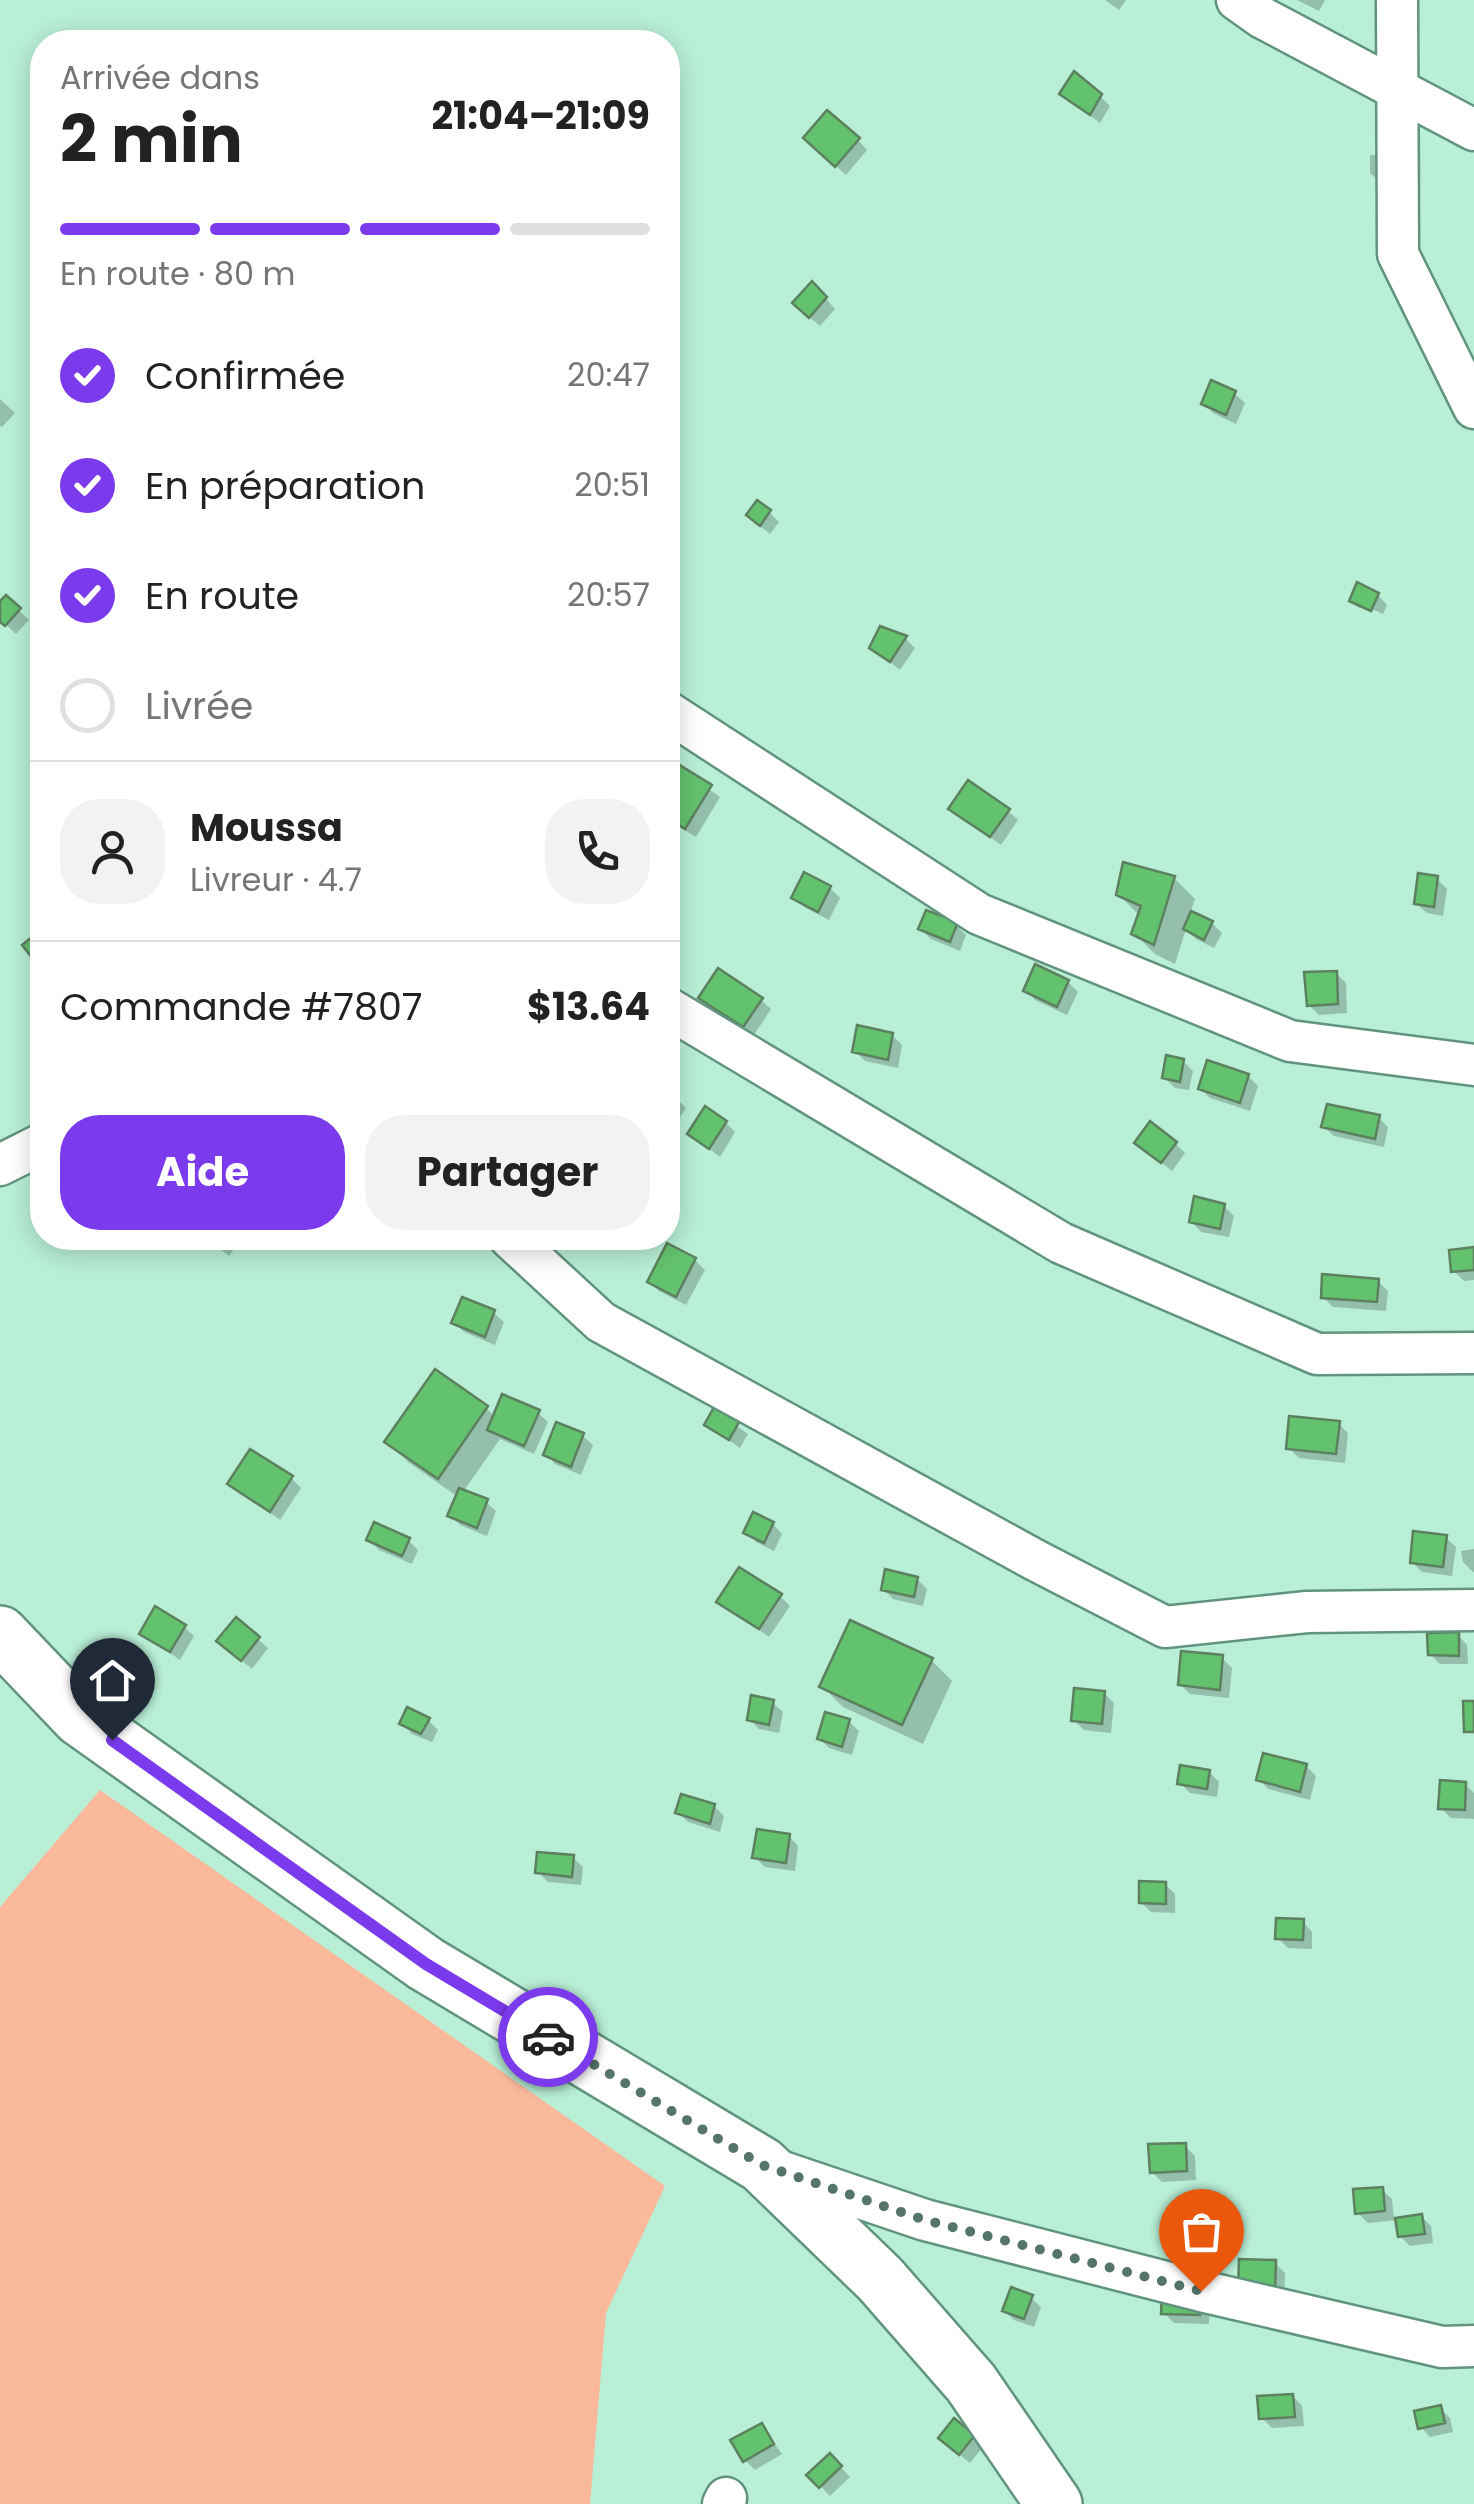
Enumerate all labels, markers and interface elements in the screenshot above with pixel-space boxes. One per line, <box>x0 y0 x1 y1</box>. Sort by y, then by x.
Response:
text: Arrivée dans <box>60 55 260 100</box>
text: 21:04–21:09 <box>431 89 650 142</box>
text: 2 min <box>60 94 243 185</box>
text: En route · 80 m <box>60 251 296 296</box>
icon: check <box>60 348 115 403</box>
text: Confirmée <box>145 349 345 402</box>
text: 20:47 <box>567 352 650 397</box>
icon: check <box>60 458 115 513</box>
text: En préparation <box>145 459 425 512</box>
text: 20:51 <box>574 462 650 507</box>
icon: check <box>60 568 115 623</box>
text: En route <box>145 569 299 622</box>
text: 20:57 <box>567 572 650 617</box>
text: Livrée <box>145 679 253 732</box>
button: person <box>60 799 165 904</box>
button: phone <box>545 799 650 904</box>
text: Moussa <box>190 801 343 854</box>
text: Livreur · 4.7 <box>190 857 362 902</box>
text: Commande #7807 <box>60 980 423 1033</box>
text: $13.64 <box>527 980 650 1033</box>
button: Aide <box>60 1115 345 1230</box>
button: Partager <box>365 1115 650 1230</box>
pin <box>70 1638 155 1741</box>
icon: home <box>85 1653 140 1708</box>
courier <box>498 1987 598 2087</box>
icon: car <box>521 2010 576 2065</box>
pin <box>1159 2189 1244 2292</box>
icon: bag <box>1174 2204 1229 2259</box>

